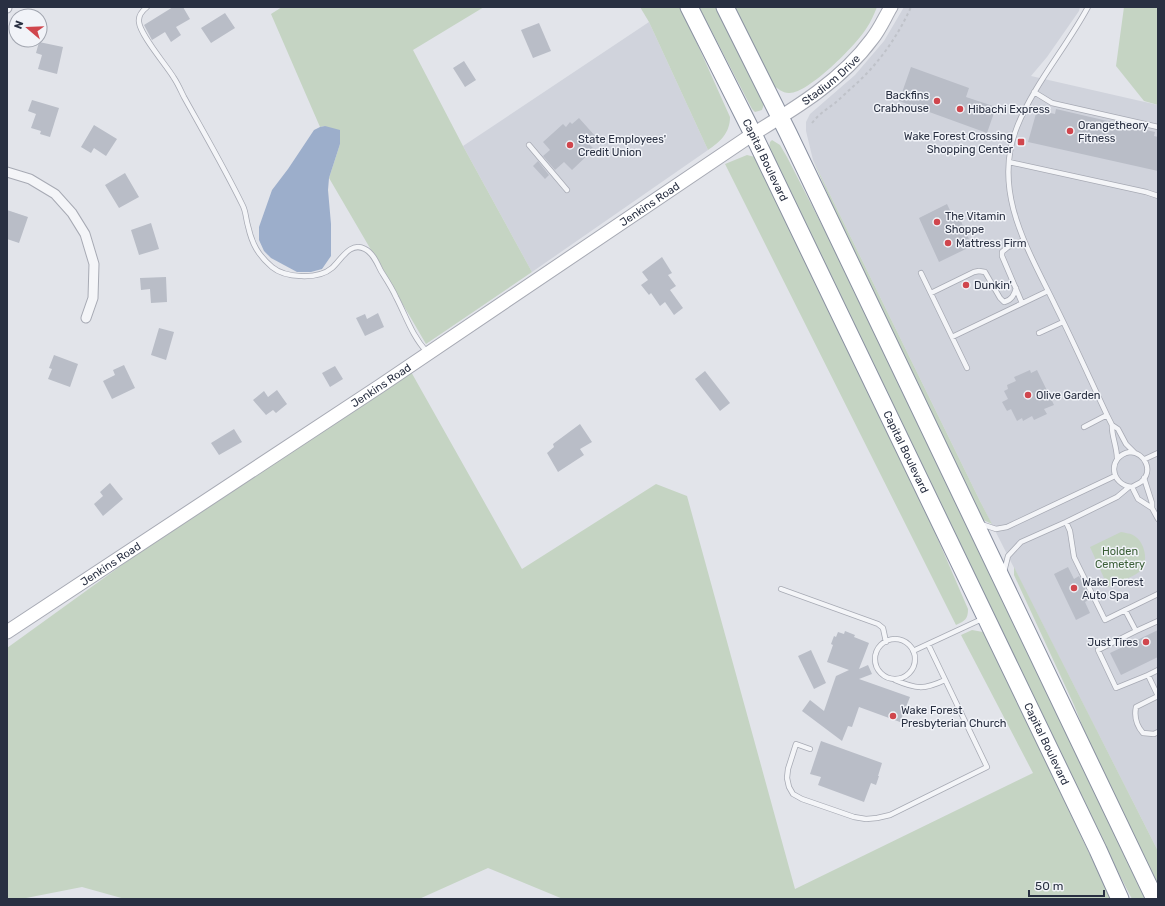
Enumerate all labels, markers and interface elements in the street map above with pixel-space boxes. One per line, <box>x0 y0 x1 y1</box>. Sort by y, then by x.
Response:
north arrow <box>8 8 48 48</box>
text: N <box>12 19 26 31</box>
street label: Stadium Drive <box>799 52 863 108</box>
place label: Backfins Crabhouse <box>874 89 929 115</box>
marker: Backfins Crabhouse <box>932 96 942 106</box>
place label: Hibachi Express <box>968 103 1050 116</box>
marker: Hibachi Express <box>955 104 965 114</box>
street label: Capital Boulevard <box>739 117 790 203</box>
place label: Orangetheory Fitness <box>1078 119 1149 145</box>
marker: Orangetheory Fitness <box>1065 126 1075 136</box>
place label: Wake Forest Crossing Shopping Center <box>904 130 1014 156</box>
place label: State Employees' Credit Union <box>578 133 666 159</box>
marker: Wake Forest Crossing Shopping Center <box>1016 137 1026 147</box>
marker: State Employees' Credit Union <box>565 140 575 150</box>
street label: Jenkins Road <box>617 180 682 229</box>
place label: The Vitamin Shoppe <box>945 210 1006 236</box>
marker: The Vitamin Shoppe <box>932 217 942 227</box>
place label: Mattress Firm <box>956 237 1027 250</box>
marker: Mattress Firm <box>943 238 953 248</box>
place label: Dunkin' <box>974 279 1012 292</box>
marker: Dunkin' <box>961 280 971 290</box>
street label: Jenkins Road <box>349 361 414 410</box>
place label: Olive Garden <box>1036 389 1101 402</box>
marker: Olive Garden <box>1023 390 1033 400</box>
street label: Capital Boulevard <box>880 409 931 495</box>
street label: Jenkins Road <box>78 540 143 589</box>
park label: Holden Cemetery <box>1095 545 1145 571</box>
place label: Wake Forest Auto Spa <box>1082 576 1144 602</box>
marker: Wake Forest Auto Spa <box>1069 583 1079 593</box>
place label: Just Tires <box>1087 636 1138 649</box>
marker: Just Tires <box>1141 637 1151 647</box>
street label: Capital Boulevard <box>1021 701 1072 787</box>
place label: Wake Forest Presbyterian Church <box>901 704 1007 730</box>
marker: Wake Forest Presbyterian Church <box>888 711 898 721</box>
scale bar <box>1029 872 1104 898</box>
text: 50 m <box>1035 879 1063 893</box>

